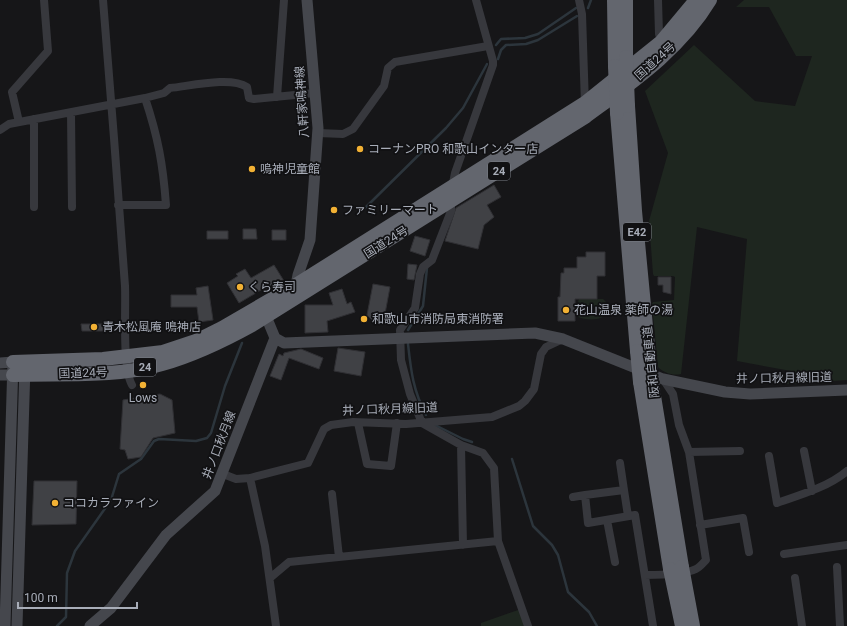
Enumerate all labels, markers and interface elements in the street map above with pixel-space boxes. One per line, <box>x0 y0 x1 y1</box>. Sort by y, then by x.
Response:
street label: 国道24号 <box>632 39 678 83</box>
street label: 八軒家鳴神線 <box>293 66 311 138</box>
place label: コーナンPRO 和歌山インター店 <box>368 142 538 156</box>
marker: コーナンPRO 和歌山インター店 <box>355 144 365 154</box>
place label: 嗚神児童館 <box>260 162 320 176</box>
road number: 24 <box>488 162 510 180</box>
marker: 嗚神児童館 <box>247 164 257 174</box>
place label: ファミリーマート <box>342 203 438 217</box>
marker: ファミリーマート <box>329 205 339 215</box>
street label: 国道24号 <box>361 223 411 261</box>
road number: E42 <box>623 223 651 241</box>
place label: くら寿司 <box>248 280 296 294</box>
marker: くら寿司 <box>235 282 245 292</box>
place label: 花山温泉 薬師の湯 <box>574 303 673 317</box>
marker: 花山温泉 薬師の湯 <box>561 305 571 315</box>
place label: 和歌山市消防局東消防署 <box>372 312 504 326</box>
marker: 和歌山市消防局東消防署 <box>359 314 369 324</box>
place label: 青木松風庵 鳴神店 <box>102 320 201 334</box>
marker: 青木松風庵 鳴神店 <box>89 322 99 332</box>
street label: 阪和自動車道 <box>640 325 662 399</box>
road number: 24 <box>134 358 156 376</box>
street label: 国道24号 <box>58 365 108 381</box>
street label: 井ノ口秋月線旧道 <box>736 370 832 386</box>
marker: Lows <box>138 380 148 390</box>
place label: Lows <box>129 391 157 405</box>
street label: 井ノ口秋月線旧道 <box>342 400 438 418</box>
street label: 井ノ口秋月線 <box>200 409 238 481</box>
place label: ココカラファイン <box>63 496 159 510</box>
marker: ココカラファイン <box>50 498 60 508</box>
scale bar <box>18 584 137 610</box>
text: 100 m <box>24 591 58 605</box>

